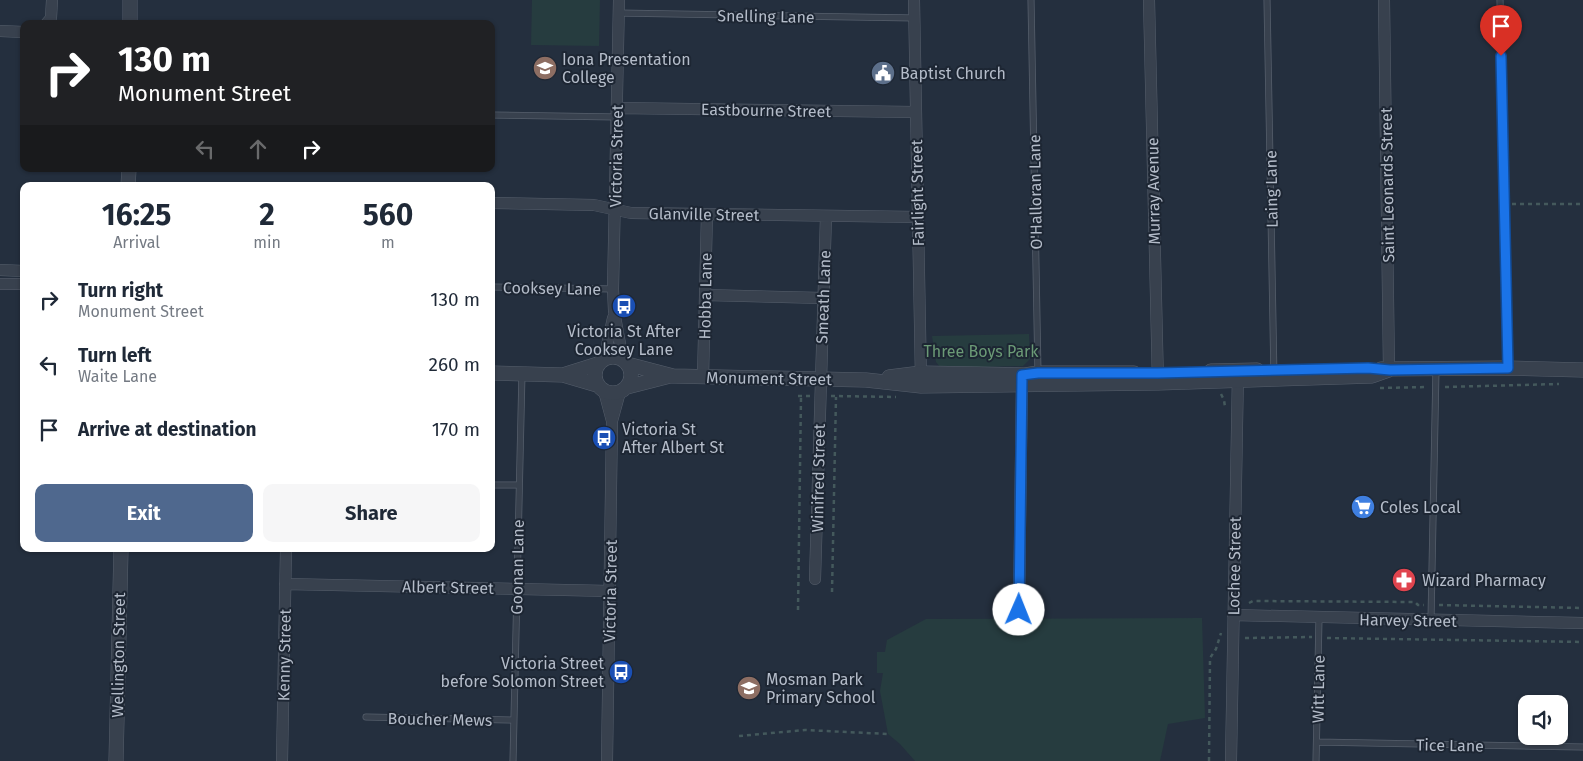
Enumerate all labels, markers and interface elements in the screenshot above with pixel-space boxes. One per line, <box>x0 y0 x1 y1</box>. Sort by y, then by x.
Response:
pin <box>1480 5 1522 56</box>
street label: Snelling Lane <box>717 6 815 27</box>
icon: arrive <box>1487 12 1515 40</box>
text: 130 m <box>118 38 211 80</box>
icon: right <box>35 40 100 105</box>
place label: Iona Presentation College <box>562 50 691 87</box>
school or university icon: Iona Presentation College <box>532 55 558 81</box>
public building icon: Baptist Church <box>870 60 896 86</box>
place label: Baptist Church <box>900 64 1006 83</box>
text: Monument Street <box>118 80 291 107</box>
street label: Eastbourne Street <box>701 100 831 121</box>
street label: Victoria Street <box>606 104 627 208</box>
street label: Saint Leonards Street <box>1377 107 1398 263</box>
street label: O'Halloran Lane <box>1025 134 1046 250</box>
icon: left <box>191 135 219 163</box>
icon: ahead <box>244 135 272 163</box>
icon: right <box>297 135 325 163</box>
street label: Murray Avenue <box>1143 137 1164 245</box>
street label: Fairlight Street <box>907 139 928 246</box>
street label: Laing Lane <box>1261 150 1282 228</box>
text: 16:25 <box>102 197 171 233</box>
text: 2 <box>259 197 275 233</box>
text: 560 <box>363 197 413 233</box>
street label: Glanville Street <box>648 204 760 225</box>
text: Arrival <box>113 233 160 252</box>
text: min <box>253 233 281 252</box>
text: m <box>381 233 395 252</box>
street label: Smeath Lane <box>812 250 835 344</box>
street label: Hobba Lane <box>695 253 716 339</box>
street label: Cooksey Lane <box>503 278 601 299</box>
text: Turn right <box>78 279 163 302</box>
icon: right <box>35 286 63 314</box>
text: 130 m <box>430 288 480 311</box>
bus stop icon: Victoria St After Cooksey Lane <box>611 293 637 319</box>
text: Monument Street <box>78 302 204 321</box>
place label: Victoria St After Cooksey Lane <box>567 322 681 359</box>
park label: Three Boys Park <box>924 342 1039 361</box>
text: Turn left <box>78 344 152 367</box>
icon: left <box>35 351 63 379</box>
text: 260 m <box>429 353 480 376</box>
text: Waite Lane <box>78 367 157 386</box>
street label: Monument Street <box>706 368 832 389</box>
icon: arrive <box>35 416 63 444</box>
text: Arrive at destination <box>78 418 257 441</box>
text: 170 m <box>432 418 480 441</box>
place label: Victoria St After Albert St <box>622 420 724 457</box>
street label: Winifred Street <box>808 423 829 532</box>
bus stop icon: Victoria St After Albert St <box>591 425 617 451</box>
button: Exit <box>35 484 253 542</box>
button: Share <box>263 484 480 542</box>
supermarket icon: Coles Local <box>1350 494 1376 520</box>
place label: Coles Local <box>1380 498 1461 517</box>
street label: Lochee Street <box>1224 516 1245 616</box>
street label: Goonan Lane <box>507 519 528 615</box>
street label: Victoria Street <box>600 539 621 643</box>
pharmacy icon: Wizard Pharmacy <box>1391 567 1417 593</box>
place label: Wizard Pharmacy <box>1422 571 1546 590</box>
street label: Albert Street <box>402 577 494 598</box>
position arrow <box>992 583 1044 635</box>
street label: Wellington Street <box>108 592 129 718</box>
street label: Kenny Street <box>274 609 295 701</box>
street label: Harvey Street <box>1359 610 1457 631</box>
place label: Victoria Street before Solomon Street <box>440 654 604 691</box>
street label: Witt Lane <box>1308 655 1329 723</box>
bus stop icon: Victoria Street before Solomon Street <box>608 659 634 685</box>
place label: Mosman Park Primary School <box>766 670 876 707</box>
school or university icon: Mosman Park Primary School <box>736 675 762 701</box>
map controls <box>1518 695 1568 745</box>
button: sound <box>1518 695 1568 745</box>
street label: Boucher Mews <box>388 709 492 730</box>
street label: Tice Lane <box>1416 735 1484 756</box>

